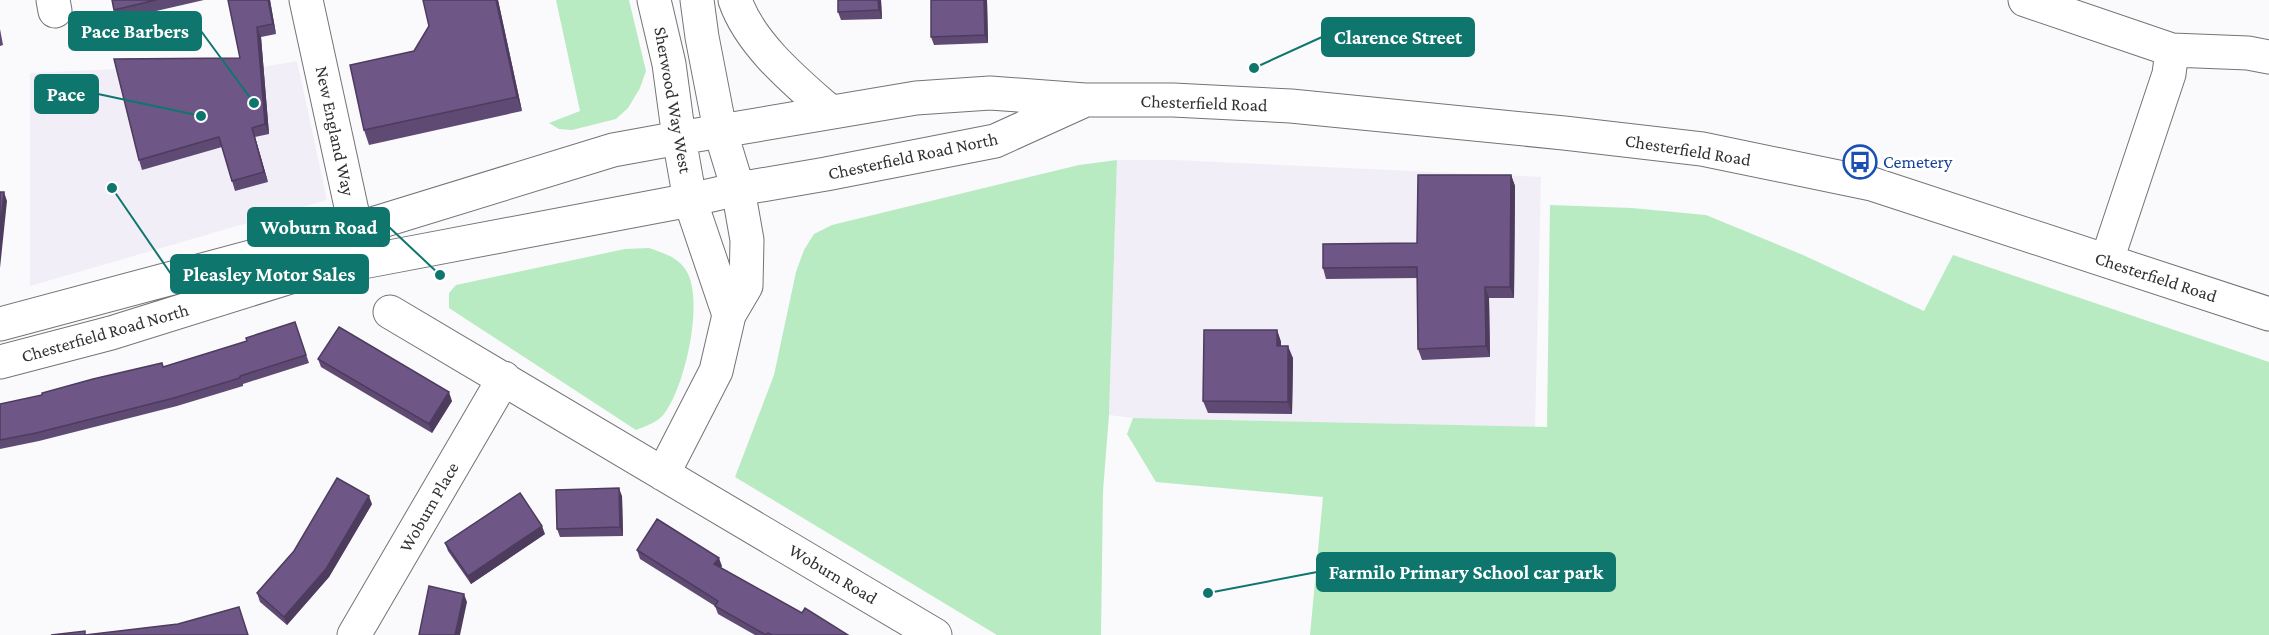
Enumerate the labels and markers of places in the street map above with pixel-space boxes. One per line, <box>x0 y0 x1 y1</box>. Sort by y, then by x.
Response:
callout: Pace Barbers <box>69 12 201 50</box>
callout: Clarence Street <box>1322 18 1474 56</box>
callout: Pace <box>35 75 98 113</box>
bus stop icon: Cemetery <box>1842 144 1878 180</box>
place label: Cemetery <box>1883 152 1953 172</box>
callout: Woburn Road <box>248 208 389 246</box>
callout: Pleasley Motor Sales <box>171 255 368 293</box>
callout: Farmilo Primary School car park <box>1317 553 1615 591</box>

